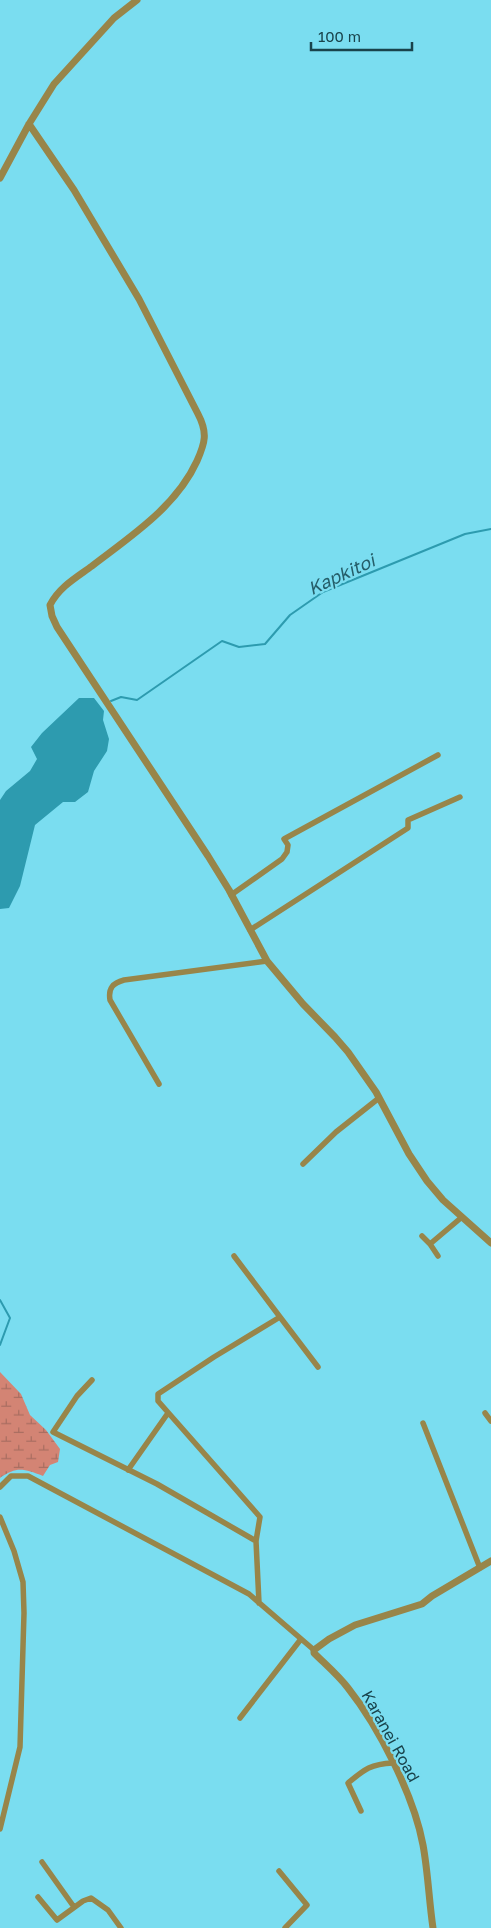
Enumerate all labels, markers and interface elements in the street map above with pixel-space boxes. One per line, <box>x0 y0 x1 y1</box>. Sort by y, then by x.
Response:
scale bar <box>311 20 412 52</box>
text: 100 m <box>318 27 361 45</box>
water label: Kapkitoi <box>304 548 380 599</box>
street label: Karanei Road <box>358 1687 424 1785</box>

